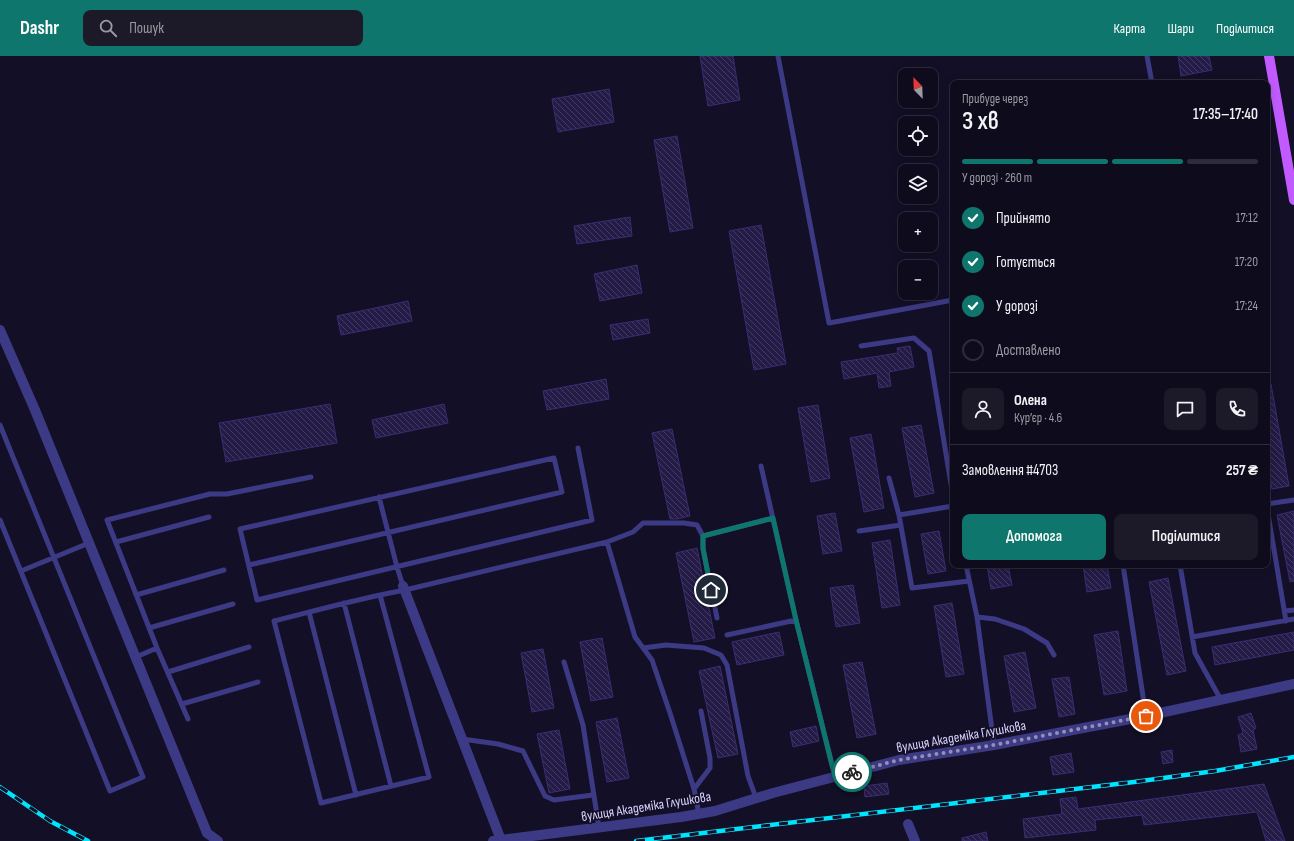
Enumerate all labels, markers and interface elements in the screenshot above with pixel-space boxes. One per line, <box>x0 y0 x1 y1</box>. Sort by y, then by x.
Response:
search box <box>83 10 363 46</box>
text: Dashr <box>20 17 59 40</box>
icon: search <box>97 17 119 39</box>
text: Пошук <box>129 19 164 38</box>
text: Карта <box>1114 20 1145 37</box>
text: Шари <box>1167 20 1194 37</box>
text: Поділитися <box>1216 20 1274 37</box>
north arrow <box>898 68 938 108</box>
map controls <box>898 68 938 300</box>
text: Прибуде через <box>962 91 1028 107</box>
text: 17:35–17:40 <box>1193 105 1258 124</box>
text: 3 хв <box>962 106 999 137</box>
button: locate <box>898 116 938 156</box>
button: layers <box>898 164 938 204</box>
text: У дорозі · 260 m <box>962 170 1032 186</box>
icon: check <box>962 207 984 229</box>
text: Прийнято <box>996 209 1050 228</box>
text: 17:12 <box>1236 210 1258 226</box>
button: + <box>898 212 938 252</box>
icon: check <box>962 251 984 273</box>
text: Готується <box>996 253 1055 272</box>
text: 17:20 <box>1235 254 1258 270</box>
button: − <box>898 260 938 300</box>
icon: check <box>962 295 984 317</box>
text: У дорозі <box>996 297 1038 316</box>
text: 17:24 <box>1235 298 1258 314</box>
text: Доставлено <box>996 341 1061 360</box>
button: person <box>962 388 1004 430</box>
button: chat <box>1164 388 1206 430</box>
button: phone <box>1216 388 1258 430</box>
text: Олена <box>1014 391 1047 410</box>
text: Кур’єр · 4.6 <box>1014 410 1062 426</box>
text: Замовлення #4703 <box>962 461 1058 480</box>
text: 257 ₴ <box>1226 461 1258 480</box>
button: Допомога <box>962 514 1106 560</box>
button: Поділитися <box>1114 514 1258 560</box>
pin <box>694 573 728 607</box>
icon: home <box>700 579 722 601</box>
pin <box>1129 699 1163 733</box>
icon: bag <box>1135 705 1157 727</box>
street label: вулиця Академіка Глушкова <box>895 717 1027 756</box>
courier <box>832 752 872 792</box>
icon: bike <box>841 761 863 783</box>
street label: вулиця Академіка Глушкова <box>580 788 712 825</box>

